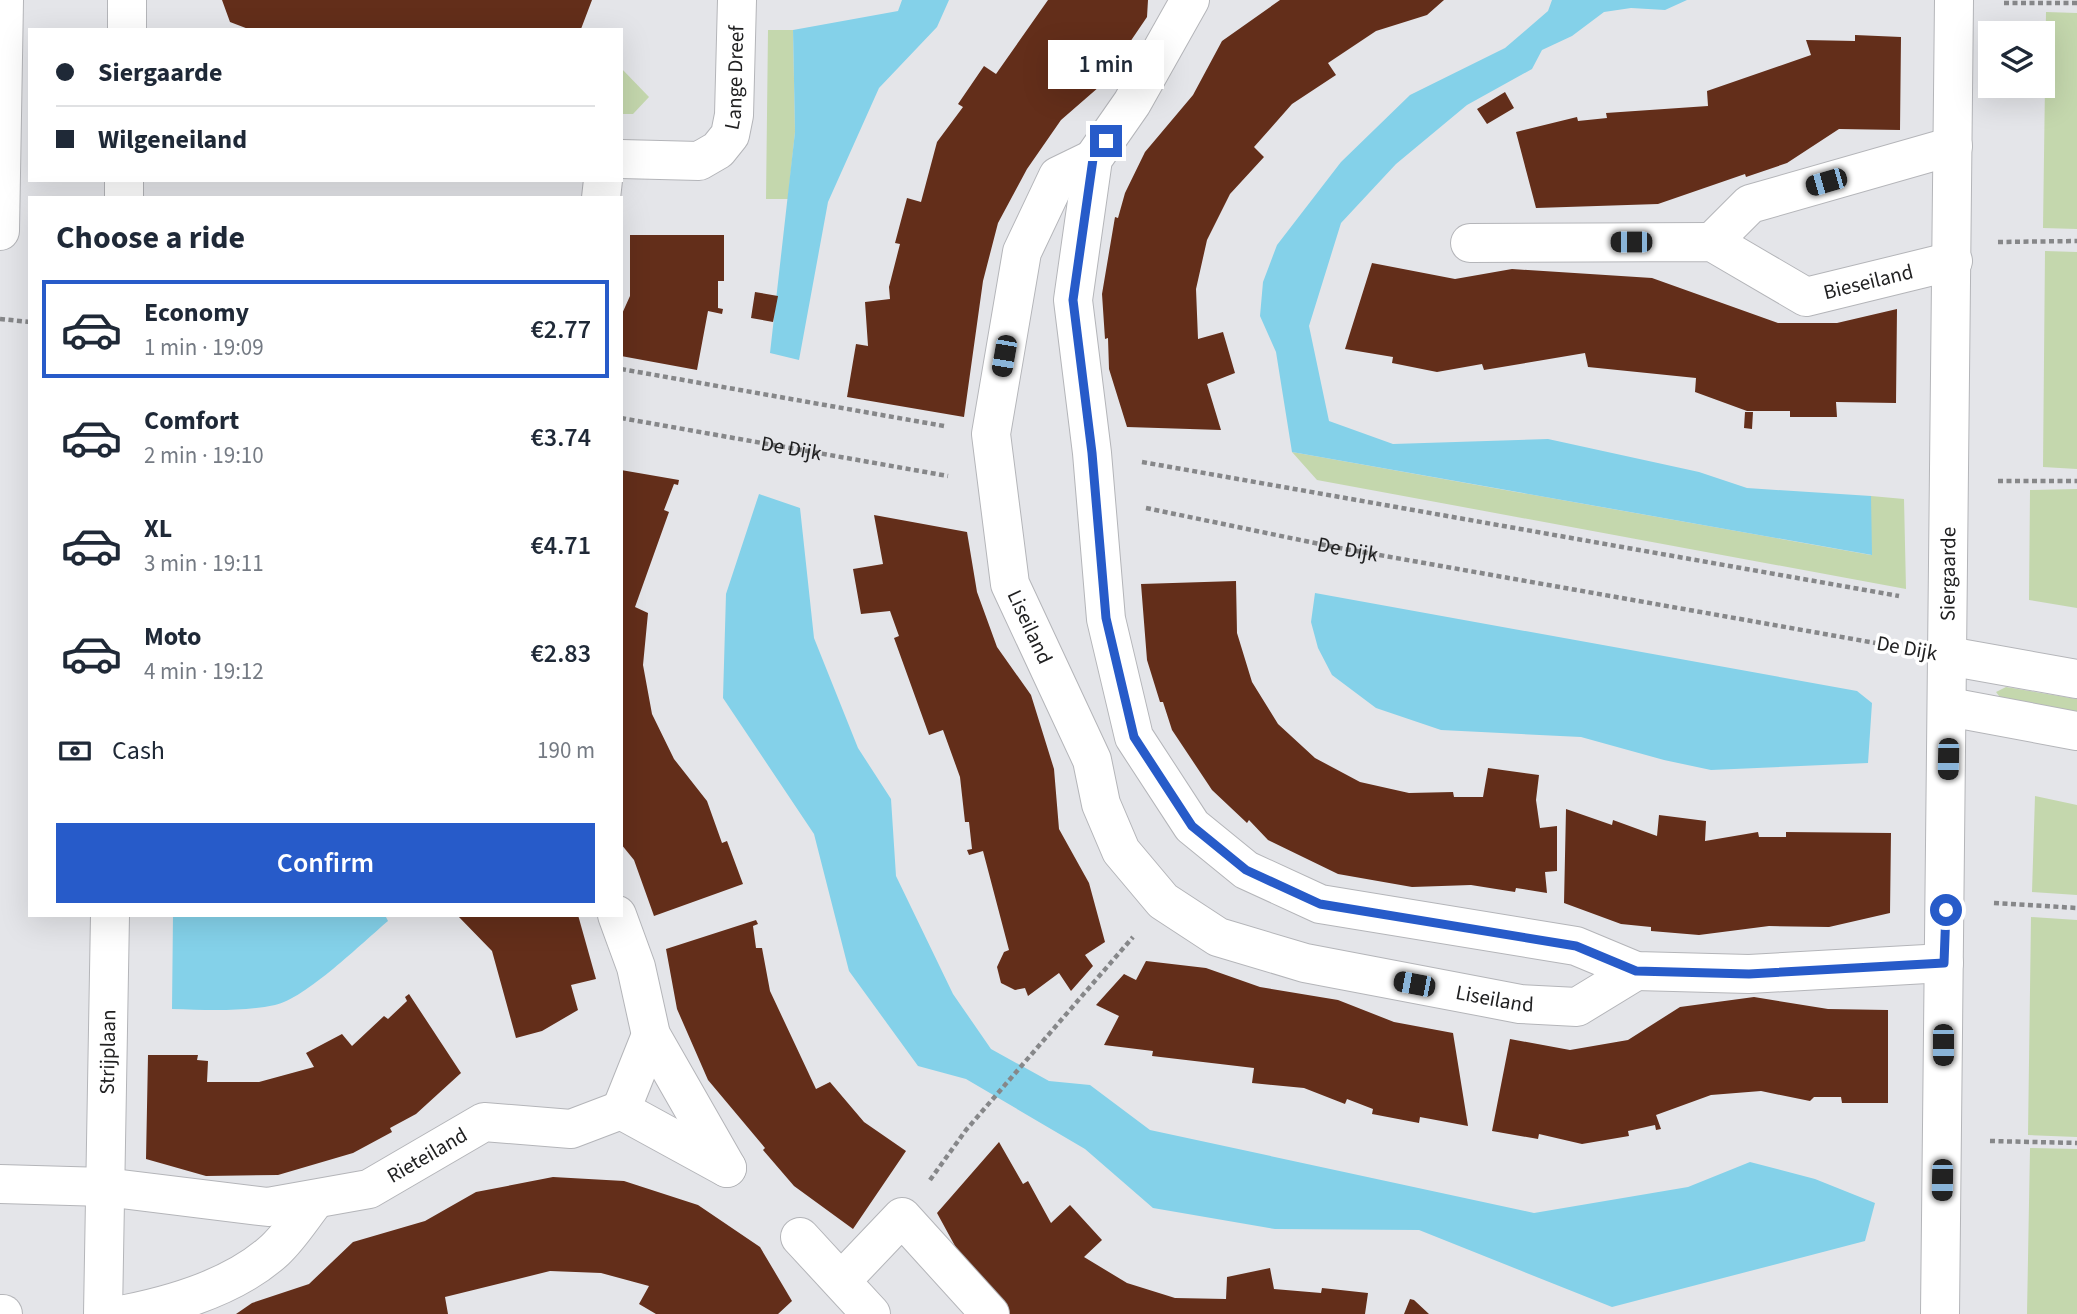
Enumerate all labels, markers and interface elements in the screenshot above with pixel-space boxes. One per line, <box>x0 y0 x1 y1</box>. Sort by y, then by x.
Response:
map controls <box>1978 21 2055 98</box>
button: layers <box>1978 21 2055 98</box>
street label: Lange Dreef <box>716 24 751 132</box>
callout: 1 min <box>1048 40 1164 88</box>
text: 1 min <box>1079 48 1133 81</box>
text: Siergaarde <box>98 54 222 91</box>
text: Wilgeneiland <box>98 121 247 158</box>
route end <box>1090 125 1122 157</box>
car <box>1803 166 1850 198</box>
text: Choose a ride <box>56 215 245 261</box>
car <box>1611 232 1653 253</box>
street label: Bieseiland <box>1820 256 1916 307</box>
text: Economy <box>144 294 249 331</box>
icon: car <box>60 298 123 361</box>
text: €2.77 <box>530 311 591 348</box>
text: 1 min · 19:09 <box>144 331 264 364</box>
car <box>991 333 1018 379</box>
text: Comfort <box>144 402 239 439</box>
icon: car <box>60 406 123 469</box>
text: €3.74 <box>530 419 591 456</box>
street label: De Dijk <box>759 428 825 468</box>
text: 2 min · 19:10 <box>144 439 264 472</box>
text: XL <box>144 510 172 547</box>
icon: car <box>60 514 123 577</box>
text: €4.71 <box>530 527 591 564</box>
street label: Siergaarde <box>1932 527 1963 621</box>
street label: De Dijk <box>1315 529 1381 570</box>
text: 3 min · 19:11 <box>144 547 264 580</box>
street label: Liseiland <box>1000 585 1060 669</box>
text: Moto <box>144 618 201 655</box>
icon: car <box>60 622 123 685</box>
street label: De Dijk <box>1874 628 1940 668</box>
text: €2.83 <box>530 635 591 672</box>
text: 4 min · 19:12 <box>144 655 264 688</box>
icon: cash <box>56 732 94 770</box>
text: Cash <box>112 732 165 769</box>
text: 190 m <box>537 734 595 767</box>
car <box>1938 738 1959 780</box>
button: Confirm <box>56 823 595 903</box>
route start <box>1930 894 1962 926</box>
car <box>1392 970 1437 998</box>
street label: Liseiland <box>1453 977 1535 1020</box>
street label: Strijplaan <box>92 1009 123 1095</box>
car <box>1933 1024 1954 1066</box>
street label: Rieteiland <box>381 1120 473 1191</box>
car <box>1932 1159 1953 1201</box>

